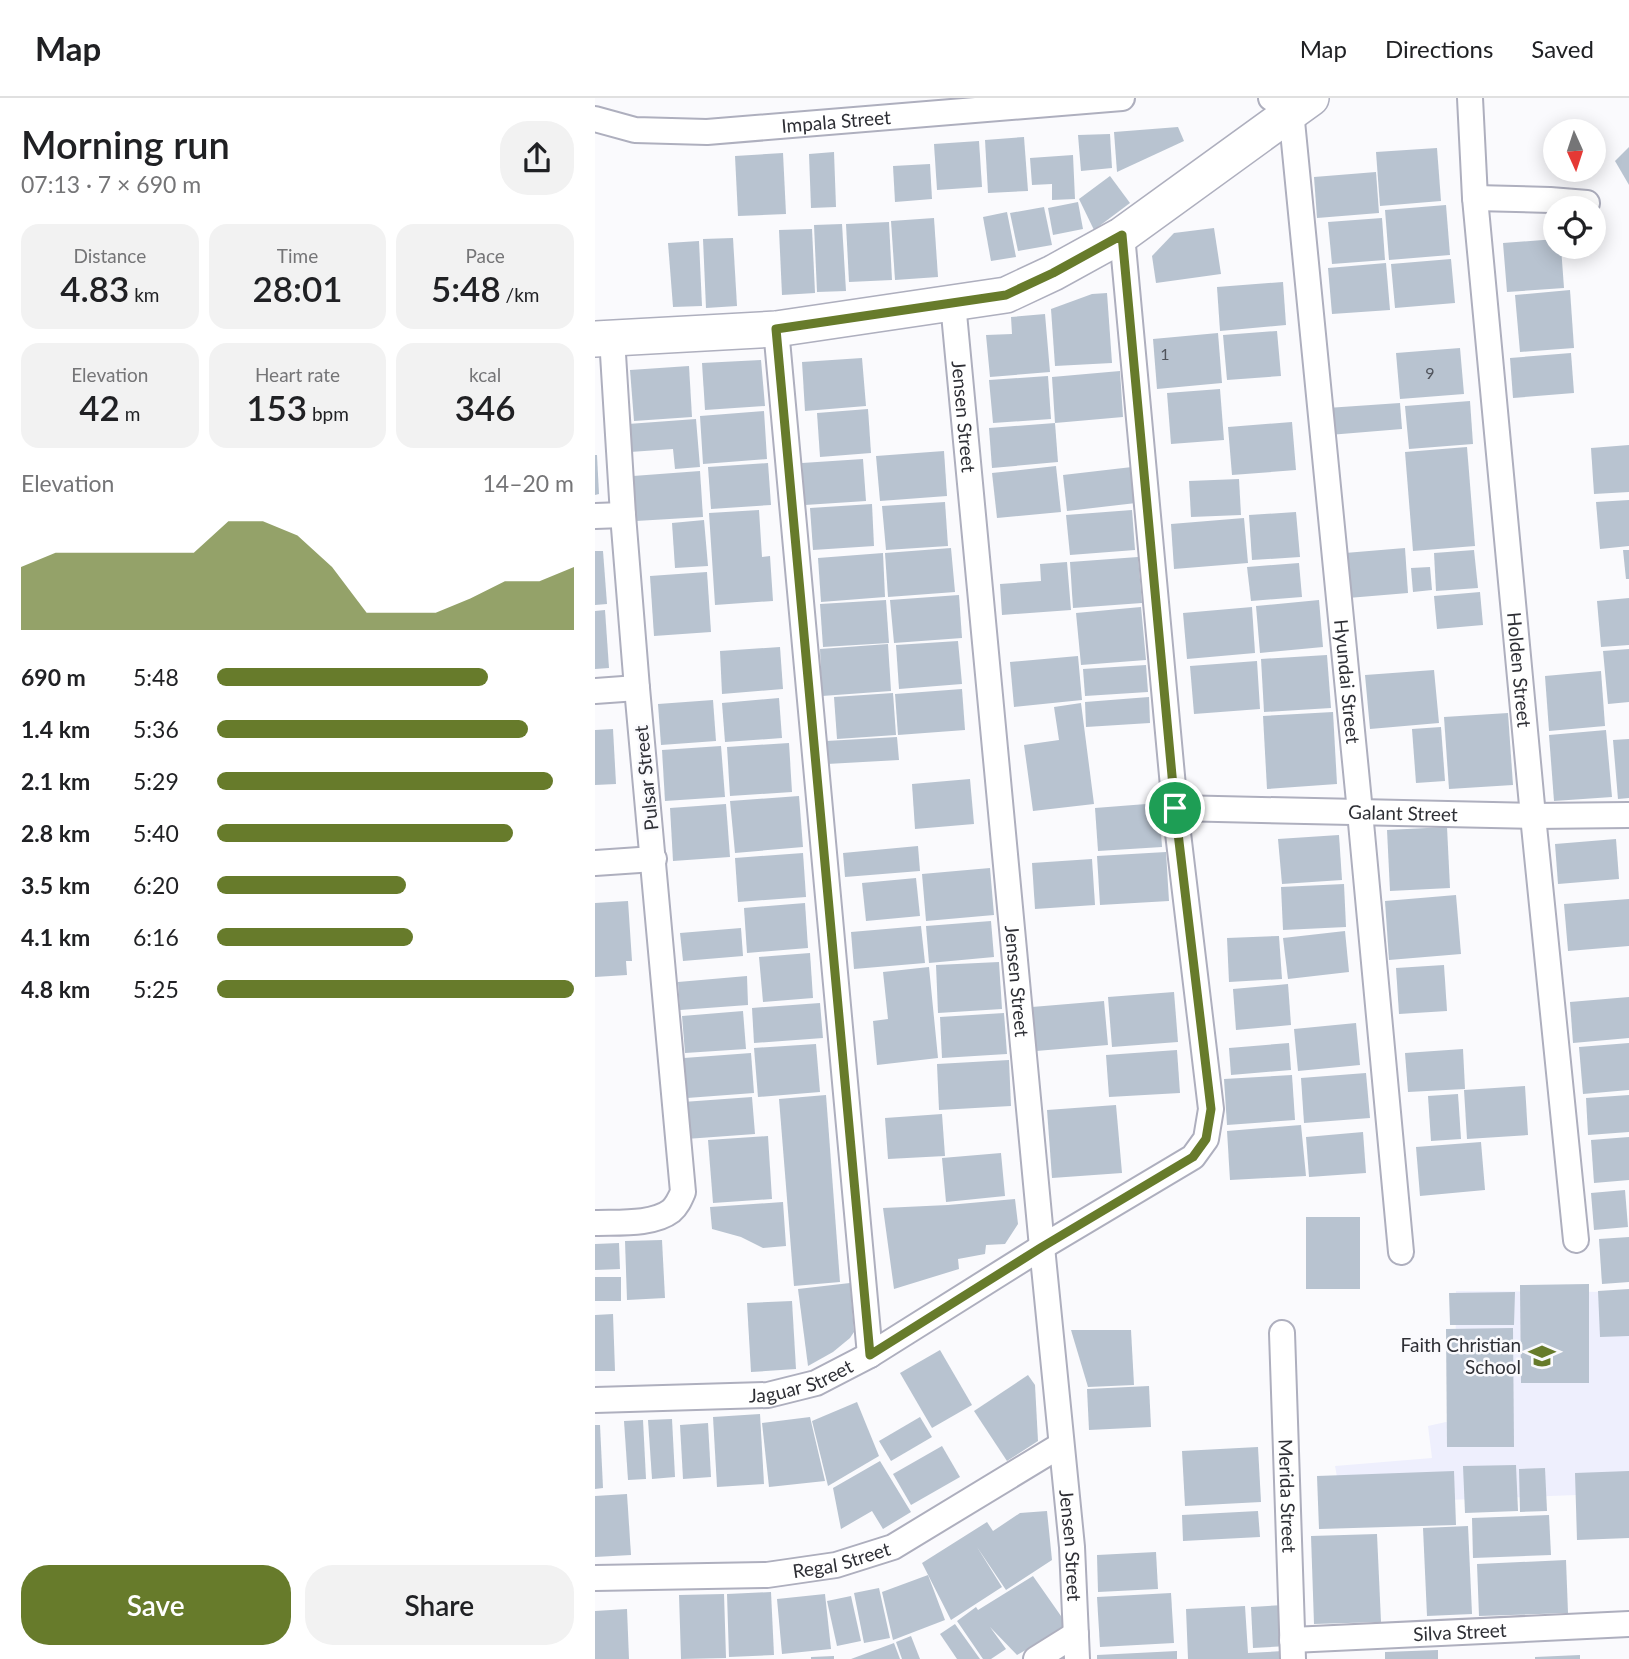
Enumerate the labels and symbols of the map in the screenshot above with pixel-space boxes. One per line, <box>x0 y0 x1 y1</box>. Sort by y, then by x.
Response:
street label: Impala Street <box>780 105 892 137</box>
north arrow <box>1543 119 1607 182</box>
house number: 1 <box>1160 344 1170 363</box>
street label: Jensen Street <box>947 360 981 474</box>
house number: 9 <box>1425 363 1435 382</box>
street label: Holden Street <box>1503 611 1537 729</box>
street label: Hyundai Street <box>1330 618 1365 745</box>
street label: Pulsar Street <box>629 724 662 832</box>
pin <box>1145 778 1205 838</box>
street label: Galant Street <box>1348 800 1458 825</box>
street label: Jensen Street <box>1001 924 1034 1038</box>
place label: Faith Christian School <box>1401 1333 1521 1378</box>
school or university icon: Faith Christian School <box>1527 1341 1557 1371</box>
street label: Jaguar Street <box>748 1354 856 1407</box>
street label: Merida Street <box>1275 1439 1301 1553</box>
street label: Jensen Street <box>1055 1488 1086 1602</box>
street label: Regal Street <box>791 1537 893 1582</box>
street label: Silva Street <box>1413 1618 1507 1645</box>

